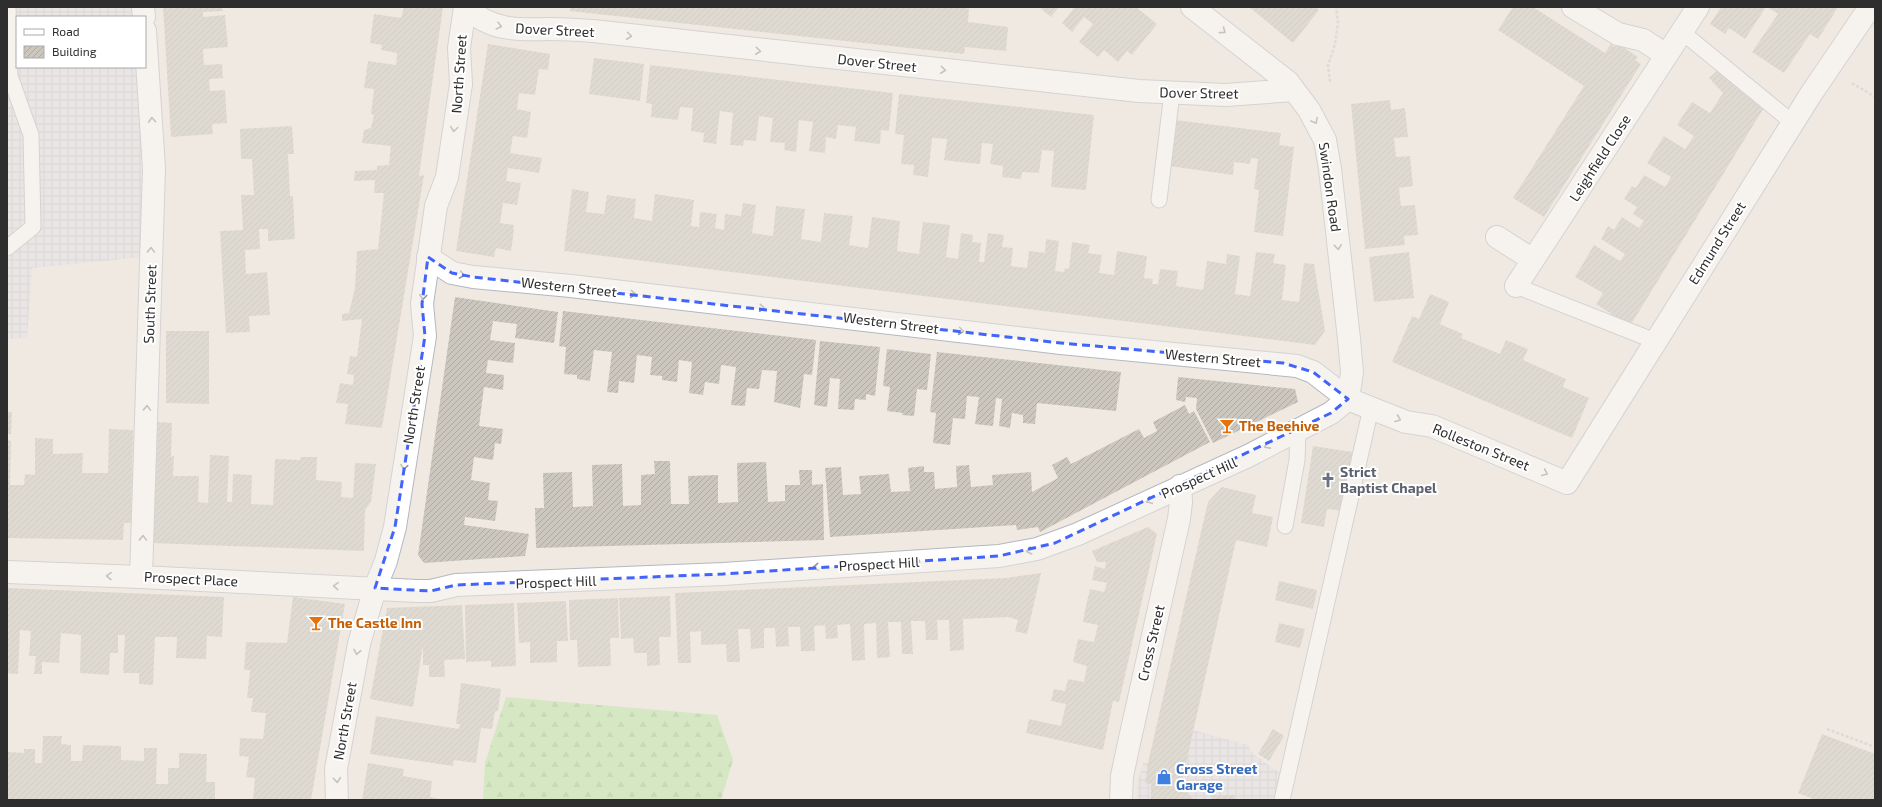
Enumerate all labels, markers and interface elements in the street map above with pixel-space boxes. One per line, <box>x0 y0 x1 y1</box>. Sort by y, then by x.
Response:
legend <box>16 16 146 68</box>
street label: Dover Street <box>515 19 595 40</box>
one-way arrow <box>496 21 503 30</box>
text: Road <box>52 24 80 38</box>
one-way arrow <box>1219 26 1226 33</box>
one-way arrow <box>625 31 632 40</box>
street label: North Street <box>447 34 470 114</box>
text: Building <box>52 44 97 58</box>
one-way arrow <box>755 46 761 55</box>
street label: Dover Street <box>837 50 917 75</box>
one-way arrow <box>940 66 946 75</box>
street label: Dover Street <box>1159 83 1239 102</box>
street label: Leighfield Close <box>1565 111 1634 204</box>
one-way arrow <box>1311 116 1318 124</box>
one-way arrow <box>147 117 156 123</box>
one-way arrow <box>450 126 459 132</box>
street label: Swindon Road <box>1316 141 1345 233</box>
street label: Edmund Street <box>1684 198 1749 287</box>
one-way arrow <box>1334 244 1343 250</box>
one-way arrow <box>147 247 156 253</box>
street label: South Street <box>140 264 159 344</box>
one-way arrow <box>459 271 465 279</box>
street label: Western Street <box>520 273 618 300</box>
one-way arrow <box>630 289 636 298</box>
one-way arrow <box>419 294 428 300</box>
one-way arrow <box>759 303 765 312</box>
street label: Western Street <box>842 308 940 337</box>
one-way arrow <box>958 326 964 335</box>
street label: Western Street <box>1164 345 1262 370</box>
street label: North Street <box>399 365 428 445</box>
one-way arrow <box>143 405 151 411</box>
one-way arrow <box>1393 414 1401 422</box>
bar icon: The Beehive <box>1218 417 1236 435</box>
place label: The Beehive <box>1239 417 1320 434</box>
street label: Rolleston Street <box>1430 419 1532 474</box>
one-way arrow <box>1263 442 1271 449</box>
street label: Prospect Hill <box>1158 453 1240 502</box>
place label: Strict Baptist Chapel <box>1340 463 1437 496</box>
one-way arrow <box>400 464 409 470</box>
one-way arrow <box>1541 468 1549 476</box>
church icon: Strict Baptist Chapel <box>1319 471 1337 489</box>
one-way arrow <box>1145 496 1153 504</box>
one-way arrow <box>138 535 147 541</box>
one-way arrow <box>1026 546 1032 554</box>
street label: Prospect Hill <box>838 553 921 574</box>
one-way arrow <box>813 563 819 572</box>
street label: Prospect Place <box>144 568 238 589</box>
one-way arrow <box>106 571 112 580</box>
street label: Prospect Hill <box>515 572 598 591</box>
one-way arrow <box>333 582 339 590</box>
street label: Cross Street <box>1133 603 1168 683</box>
bar icon: The Castle Inn <box>307 614 325 632</box>
place label: The Castle Inn <box>328 614 422 631</box>
one-way arrow <box>354 649 362 656</box>
street label: North Street <box>329 681 360 761</box>
place label: Cross Street Garage <box>1176 760 1258 793</box>
shop icon: Cross Street Garage <box>1155 768 1173 786</box>
one-way arrow <box>332 777 341 783</box>

